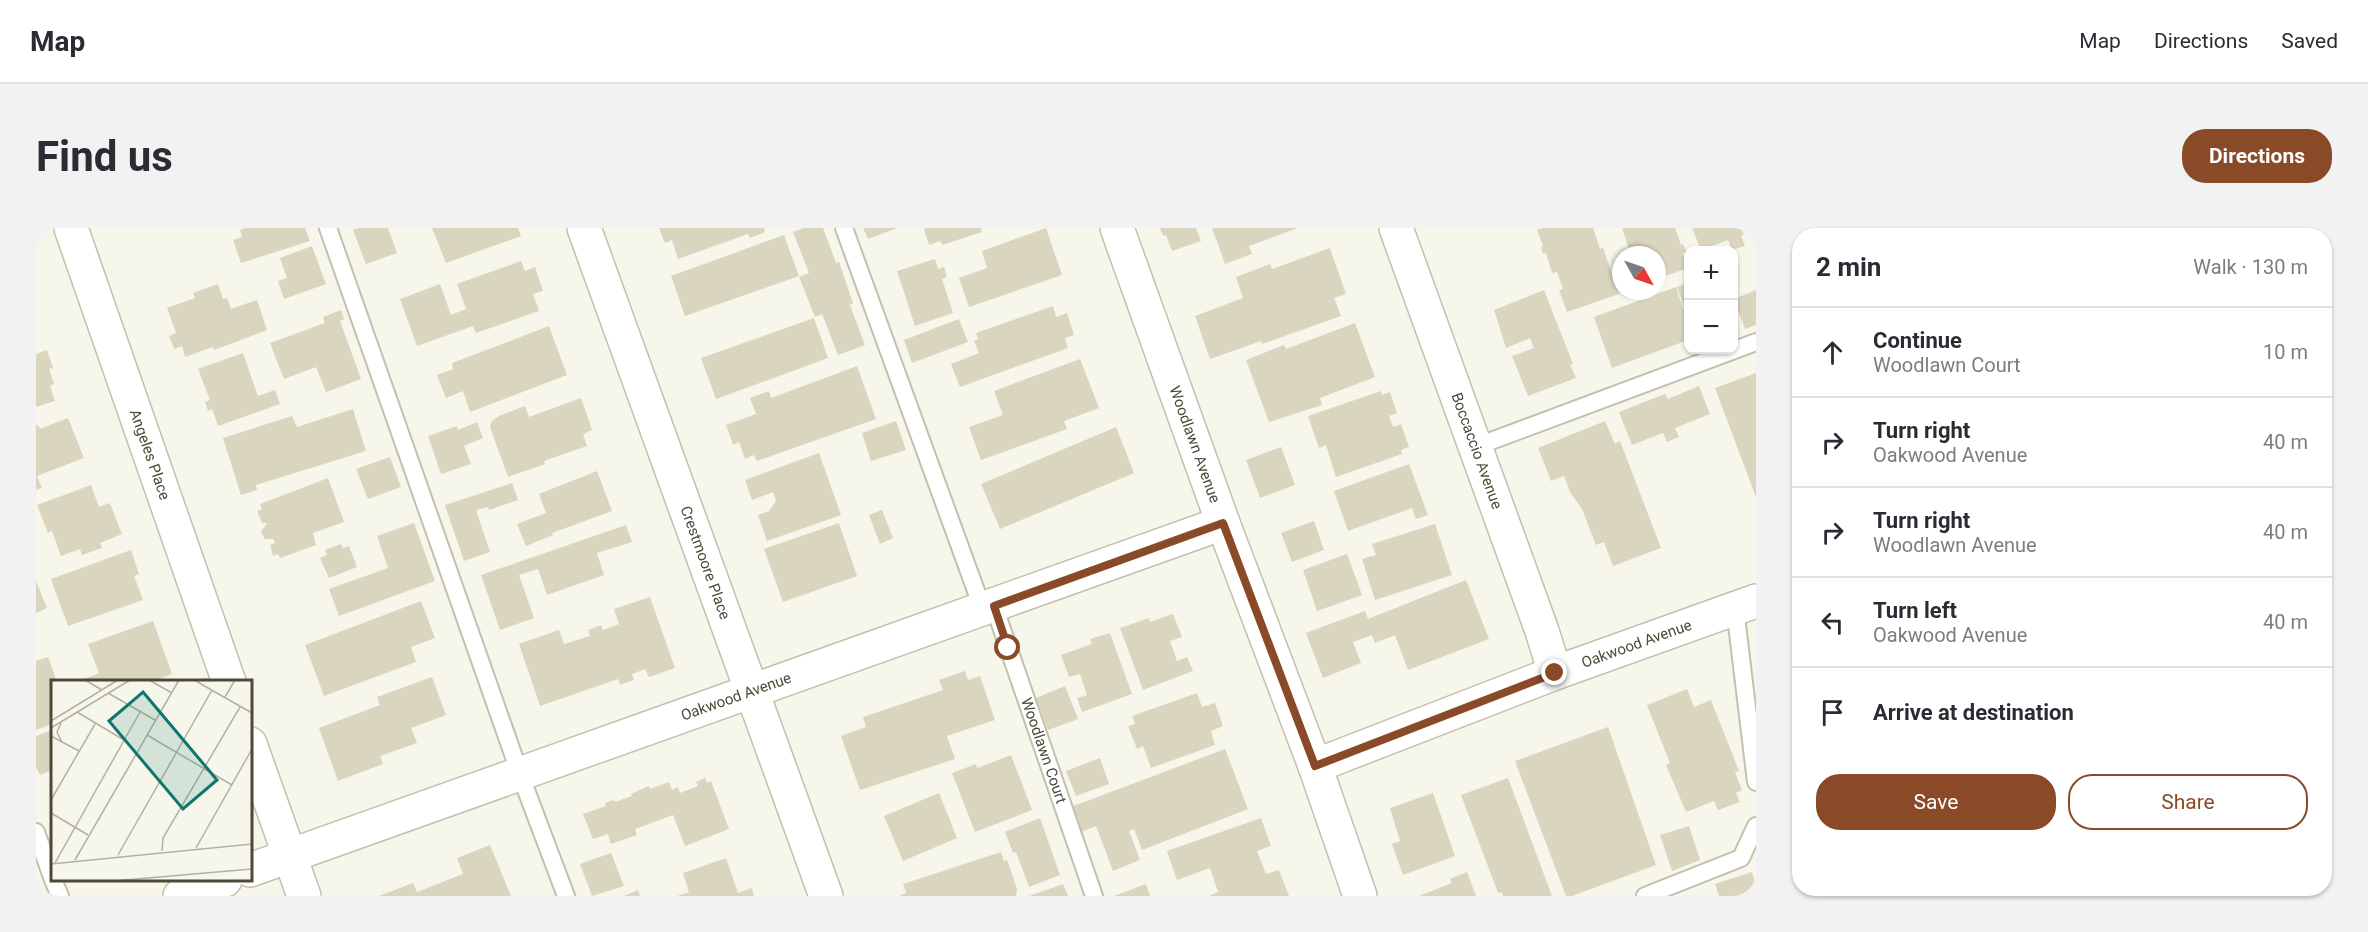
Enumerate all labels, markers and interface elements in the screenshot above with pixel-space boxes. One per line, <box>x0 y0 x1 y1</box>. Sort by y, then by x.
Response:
text: Map <box>30 25 85 58</box>
text: Map <box>2079 29 2121 53</box>
text: Directions <box>2154 29 2248 53</box>
text: Saved <box>2281 29 2338 53</box>
button: Directions <box>2182 129 2332 183</box>
text: Find us <box>36 132 173 181</box>
north arrow <box>1612 246 1666 300</box>
map controls <box>1684 246 1738 354</box>
button: + <box>1684 246 1738 300</box>
text: 2 min <box>1816 252 1881 282</box>
text: Walk · 130 m <box>2193 255 2308 279</box>
button: − <box>1684 300 1738 354</box>
text: Continue <box>1873 328 1962 353</box>
icon: ahead <box>1816 336 1849 369</box>
text: 10 m <box>2263 340 2308 364</box>
text: Woodlawn Court <box>1873 353 2021 377</box>
street label: Woodlawn Avenue <box>1166 384 1224 505</box>
street label: Boccaccio Avenue <box>1447 390 1506 512</box>
street label: Angeles Place <box>126 407 174 502</box>
text: Turn right <box>1873 418 1970 443</box>
icon: right <box>1816 426 1849 459</box>
text: 40 m <box>2263 430 2308 454</box>
text: Oakwood Avenue <box>1873 443 2027 467</box>
street label: Crestmoore Place <box>676 504 734 622</box>
text: Turn right <box>1873 508 1970 533</box>
icon: right <box>1816 516 1849 549</box>
text: 40 m <box>2263 520 2308 544</box>
text: Woodlawn Avenue <box>1873 533 2037 557</box>
text: Turn left <box>1873 598 1957 623</box>
icon: left <box>1816 606 1849 639</box>
text: 40 m <box>2263 610 2308 634</box>
street label: Oakwood Avenue <box>1579 616 1694 672</box>
text: Oakwood Avenue <box>1873 623 2027 647</box>
route start <box>994 634 1020 660</box>
route end <box>1541 659 1567 685</box>
street label: Oakwood Avenue <box>678 669 794 725</box>
inset map <box>51 680 252 881</box>
street label: Woodlawn Court <box>1017 695 1070 806</box>
icon: arrive <box>1816 696 1849 729</box>
text: Arrive at destination <box>1873 700 2074 725</box>
button: Save <box>1816 774 2056 830</box>
button: Share <box>2068 774 2308 830</box>

